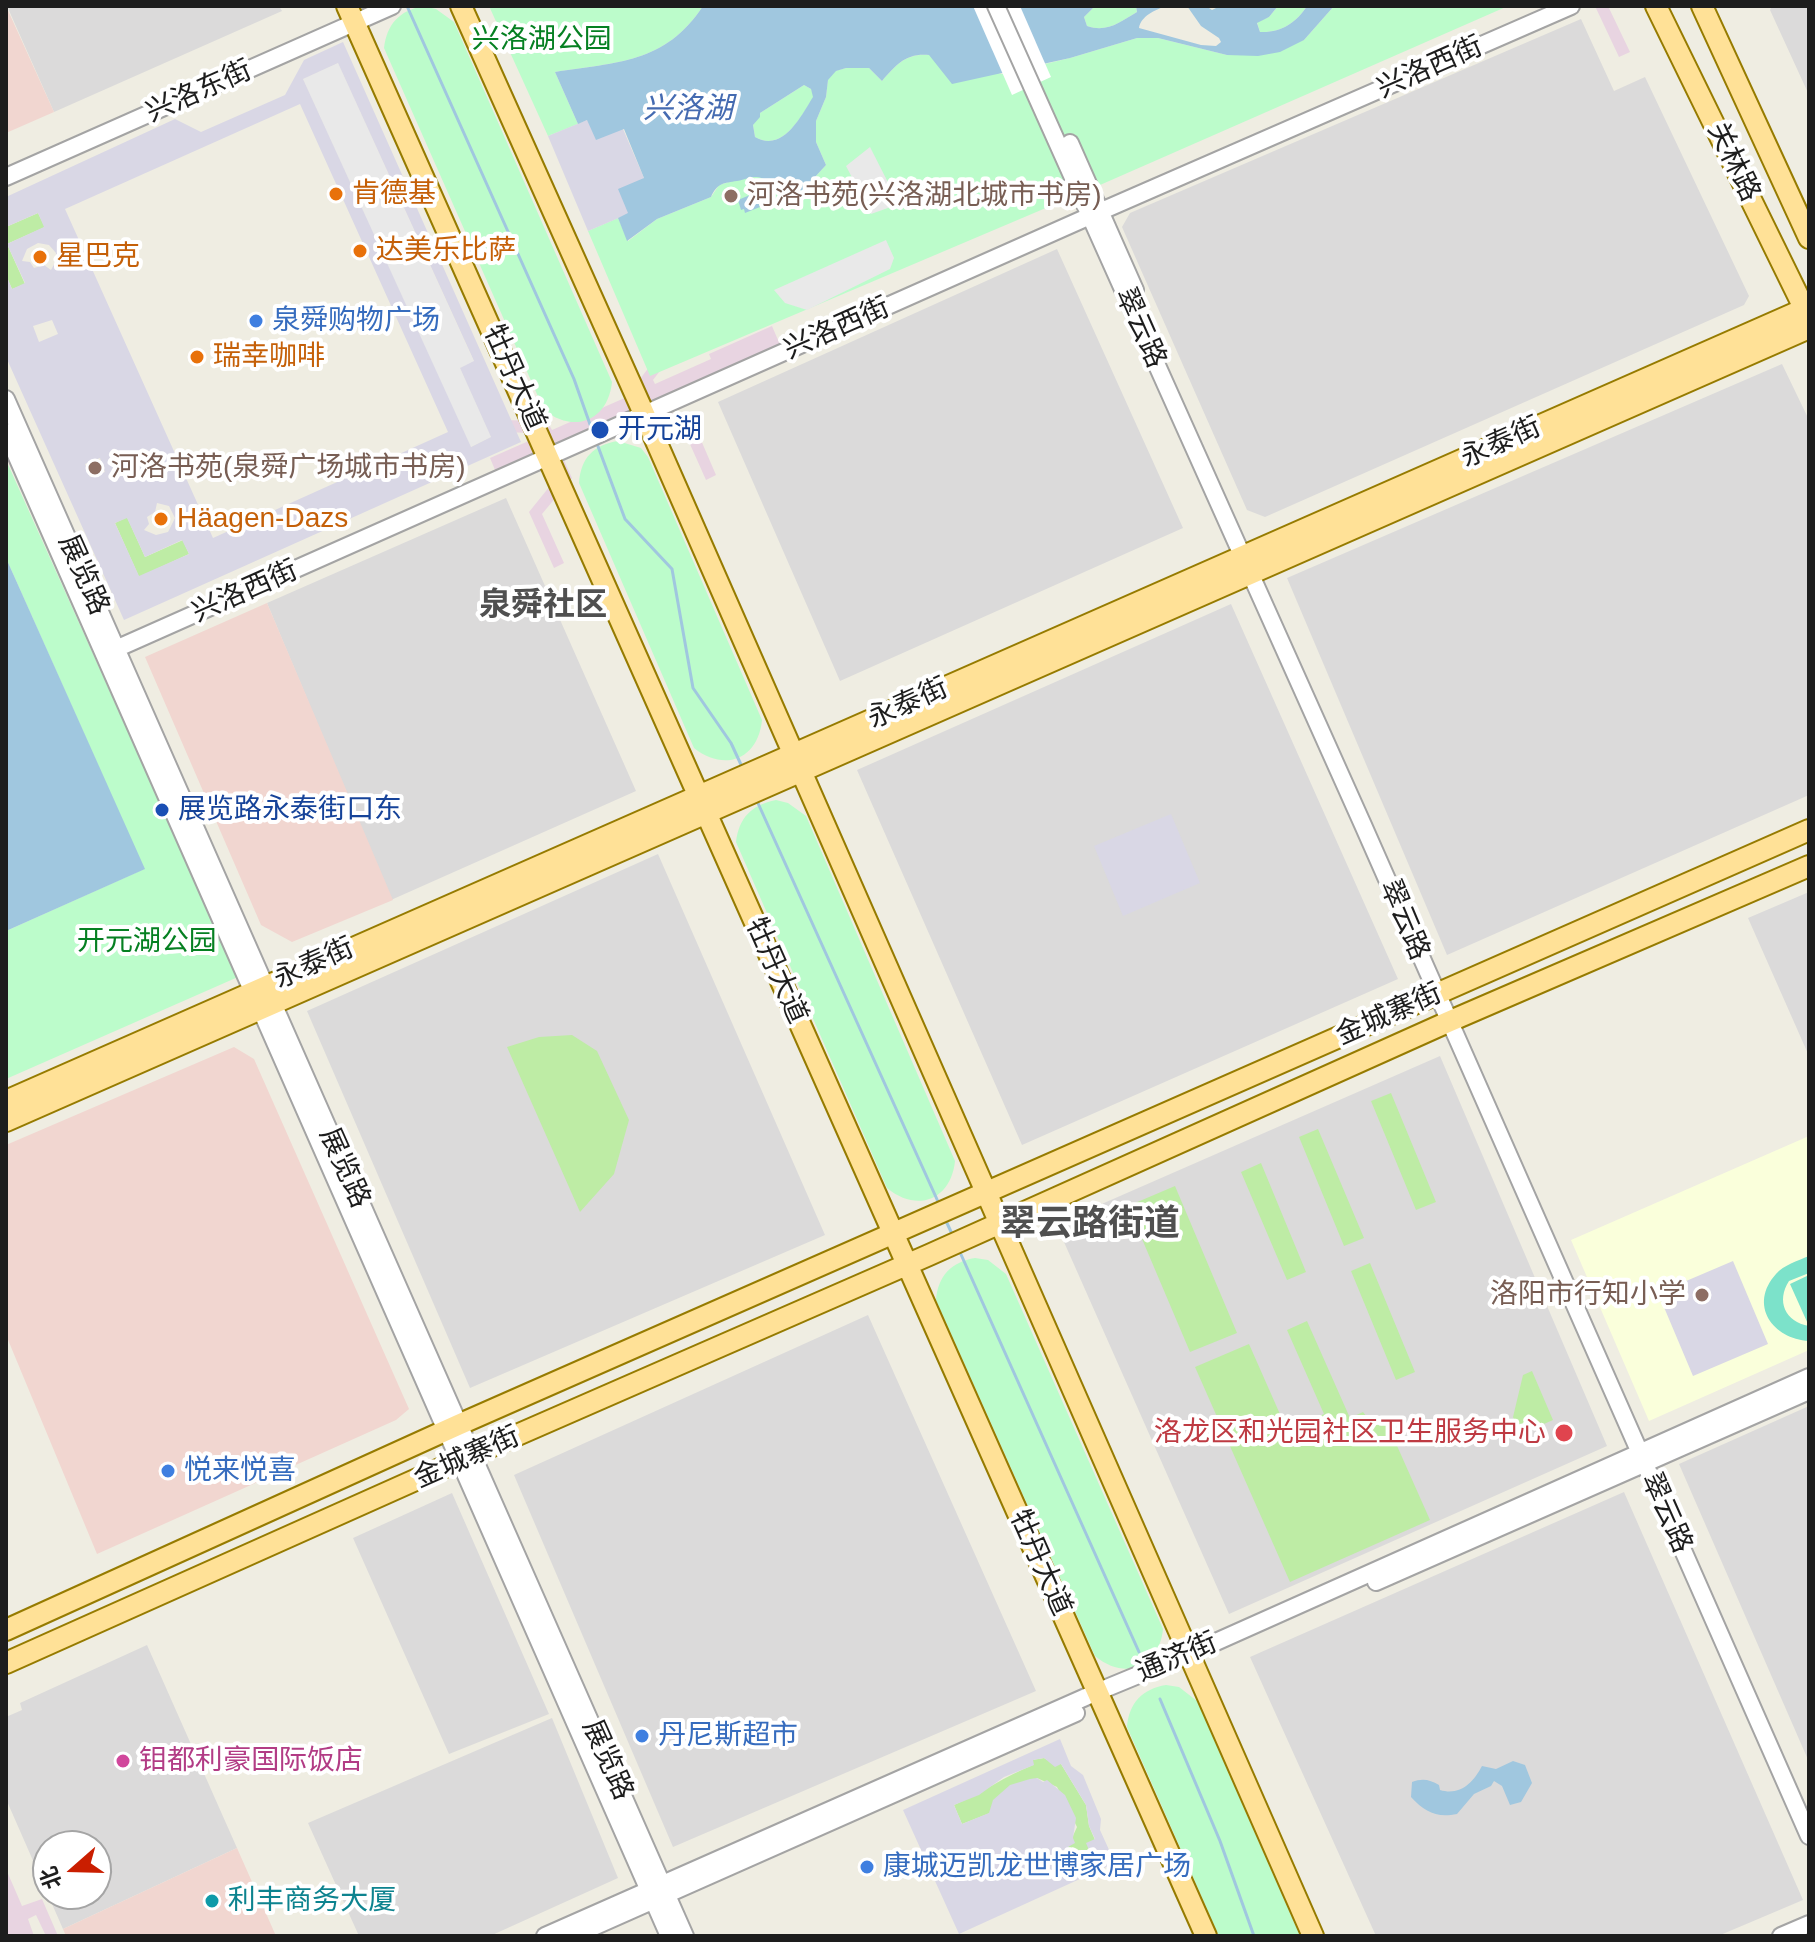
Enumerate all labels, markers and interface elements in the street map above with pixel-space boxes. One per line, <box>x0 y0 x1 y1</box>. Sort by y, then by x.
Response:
park label: 兴洛湖公园 <box>472 23 612 57</box>
street label: 兴洛西街 <box>1372 30 1488 106</box>
street label: 兴洛东街 <box>141 54 257 130</box>
water label: 兴洛湖 <box>643 92 733 128</box>
street label: 关林路 <box>1699 117 1767 207</box>
place label: 肯德基 <box>352 177 436 211</box>
place label: 河洛书苑(兴洛湖北城市书房) <box>747 179 1102 213</box>
marker: 肯德基 <box>327 185 345 203</box>
marker: 河洛书苑(兴洛湖北城市书房) <box>722 187 740 205</box>
place label: 达美乐比萨 <box>376 234 516 268</box>
place label: 星巴克 <box>56 240 140 274</box>
marker: 达美乐比萨 <box>351 242 369 260</box>
marker: 星巴克 <box>31 248 49 266</box>
street label: 翠云路 <box>1108 283 1172 373</box>
street label: 兴洛西街 <box>779 291 895 367</box>
place label: 泉舜购物广场 <box>272 304 440 338</box>
marker: 泉舜购物广场 <box>247 312 265 330</box>
street label: 牡丹大道 <box>476 320 552 436</box>
place label: 瑞幸咖啡 <box>213 340 325 374</box>
marker: 瑞幸咖啡 <box>188 348 206 366</box>
street label: 永泰街 <box>1456 411 1546 475</box>
place label: 开元湖 <box>618 413 702 447</box>
marker: 开元湖 <box>589 419 611 441</box>
place label: 河洛书苑(泉舜广场城市书房) <box>111 451 466 485</box>
marker: 河洛书苑(泉舜广场城市书房) <box>86 459 104 477</box>
place label: Häagen-Dazs <box>177 502 348 536</box>
marker: Häagen-Dazs <box>152 510 170 528</box>
street label: 展览路 <box>51 530 115 620</box>
street label: 兴洛西街 <box>187 554 303 630</box>
district label: 泉舜社区 <box>479 587 607 625</box>
street label: 永泰街 <box>863 672 953 736</box>
place label: 展览路永泰街口东 <box>178 793 402 827</box>
marker: 展览路永泰街口东 <box>153 801 171 819</box>
street label: 翠云路 <box>1372 875 1436 965</box>
street label: 牡丹大道 <box>738 913 814 1029</box>
park label: 开元湖公园 <box>77 925 217 959</box>
street label: 永泰街 <box>269 932 359 996</box>
street label: 金城寨街 <box>1331 977 1447 1053</box>
street label: 展览路 <box>312 1123 376 1213</box>
district label: 翠云路街道 <box>1000 1203 1180 1247</box>
place label: 洛阳市行知小学 <box>1490 1278 1686 1312</box>
marker: 洛阳市行知小学 <box>1693 1286 1711 1304</box>
place label: 洛龙区和光园社区卫生服务中心 <box>1154 1416 1546 1450</box>
street label: 金城寨街 <box>409 1420 525 1496</box>
marker: 洛龙区和光园社区卫生服务中心 <box>1553 1422 1575 1444</box>
place label: 悦来悦喜 <box>184 1454 296 1488</box>
marker: 悦来悦喜 <box>159 1462 177 1480</box>
street label: 翠云路 <box>1634 1468 1698 1558</box>
street label: 牡丹大道 <box>1002 1505 1078 1621</box>
street label: 通济街 <box>1132 1626 1222 1690</box>
street label: 展览路 <box>575 1715 639 1805</box>
place label: 丹尼斯超市 <box>658 1719 798 1753</box>
marker: 丹尼斯超市 <box>633 1727 651 1745</box>
place label: 钼都利豪国际饭店 <box>139 1744 363 1778</box>
marker: 钼都利豪国际饭店 <box>114 1752 132 1770</box>
north arrow <box>32 1830 112 1910</box>
place label: 康城迈凯龙世博家居广场 <box>883 1850 1191 1884</box>
marker: 康城迈凯龙世博家居广场 <box>858 1858 876 1876</box>
text: 北 <box>35 1863 66 1892</box>
place label: 利丰商务大厦 <box>228 1884 396 1918</box>
marker: 利丰商务大厦 <box>203 1892 221 1910</box>

